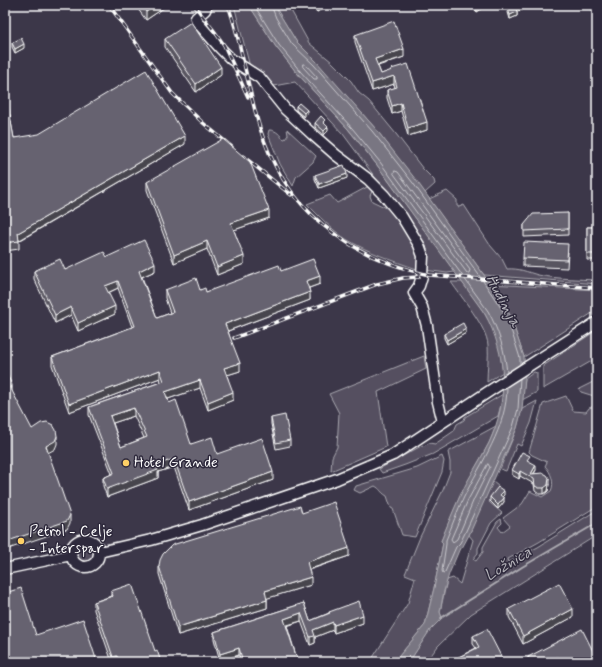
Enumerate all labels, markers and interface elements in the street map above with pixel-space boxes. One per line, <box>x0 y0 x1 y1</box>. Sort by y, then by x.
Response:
water label: Hudinja <box>480 271 526 332</box>
place label: Hotel Grande <box>134 453 218 473</box>
marker: Hotel Grande <box>121 458 131 468</box>
place label: Petrol - Celje - Interspar <box>29 522 113 559</box>
marker: Petrol - Celje - Interspar <box>16 536 26 546</box>
water label: Ložnica <box>481 542 536 586</box>

